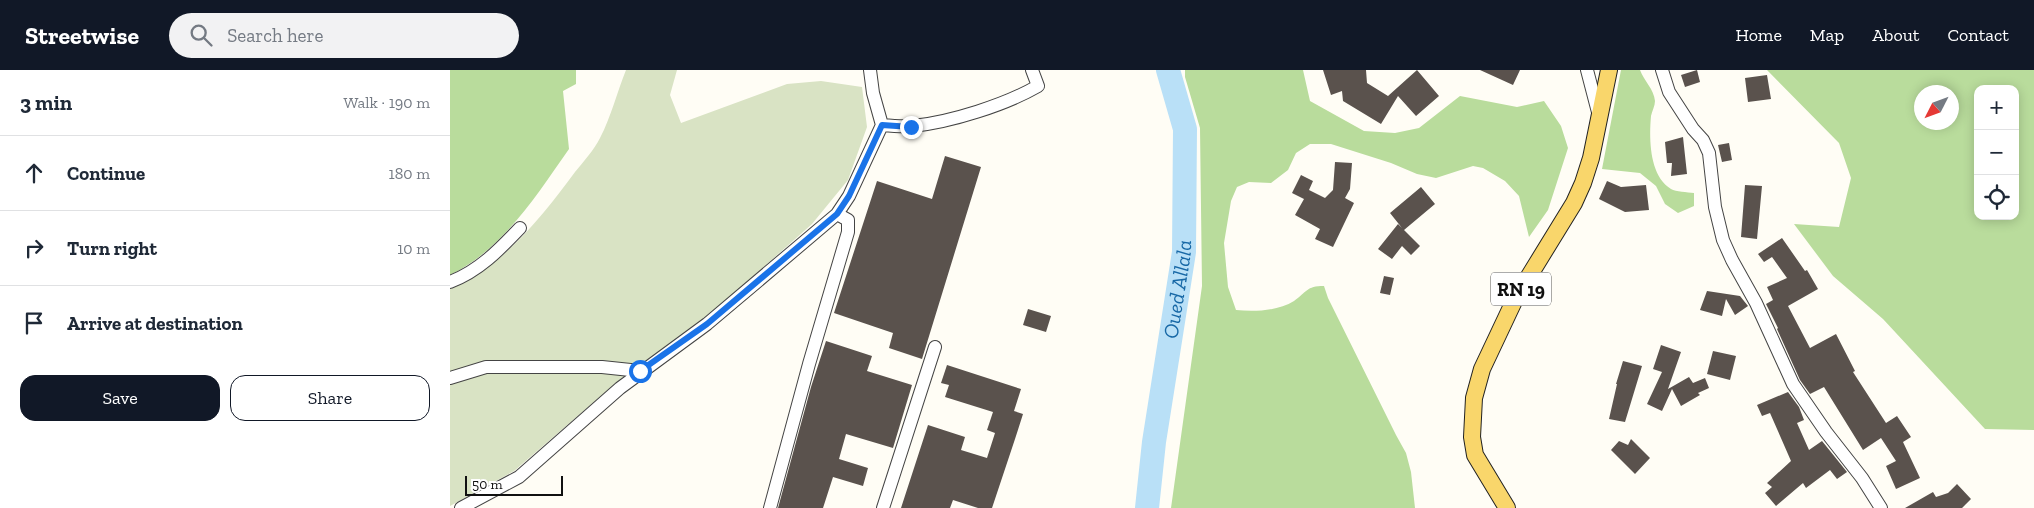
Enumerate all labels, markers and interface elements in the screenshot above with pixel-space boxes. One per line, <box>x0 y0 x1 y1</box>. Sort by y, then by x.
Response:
search box <box>169 13 519 58</box>
text: Streetwise <box>25 21 139 50</box>
icon: search <box>187 21 215 49</box>
text: Search here <box>227 24 323 47</box>
text: Home <box>1735 24 1782 46</box>
text: Map <box>1810 24 1844 46</box>
text: About <box>1872 24 1919 46</box>
text: Contact <box>1947 24 2009 46</box>
north arrow <box>1914 85 1959 130</box>
map controls <box>1974 85 2019 220</box>
button: + <box>1974 85 2019 130</box>
text: 3 min <box>20 90 72 115</box>
text: Walk · 190 m <box>343 93 430 112</box>
route end <box>900 116 923 139</box>
button: − <box>1974 130 2019 175</box>
icon: ahead <box>20 159 48 187</box>
text: Continue <box>67 162 145 185</box>
text: 180 m <box>389 164 430 183</box>
button: locate <box>1974 175 2019 220</box>
icon: right <box>20 234 48 262</box>
text: Turn right <box>67 237 157 260</box>
text: 10 m <box>397 239 430 258</box>
water label: Oued Allala <box>1158 240 1196 340</box>
road number: RN 19 <box>1491 272 1551 305</box>
icon: arrive <box>20 309 48 337</box>
text: Arrive at destination <box>67 312 243 335</box>
route start <box>629 360 652 383</box>
button: Save <box>20 375 220 421</box>
button: Share <box>230 375 430 421</box>
scale bar <box>465 473 562 496</box>
text: 50 m <box>472 476 503 493</box>

